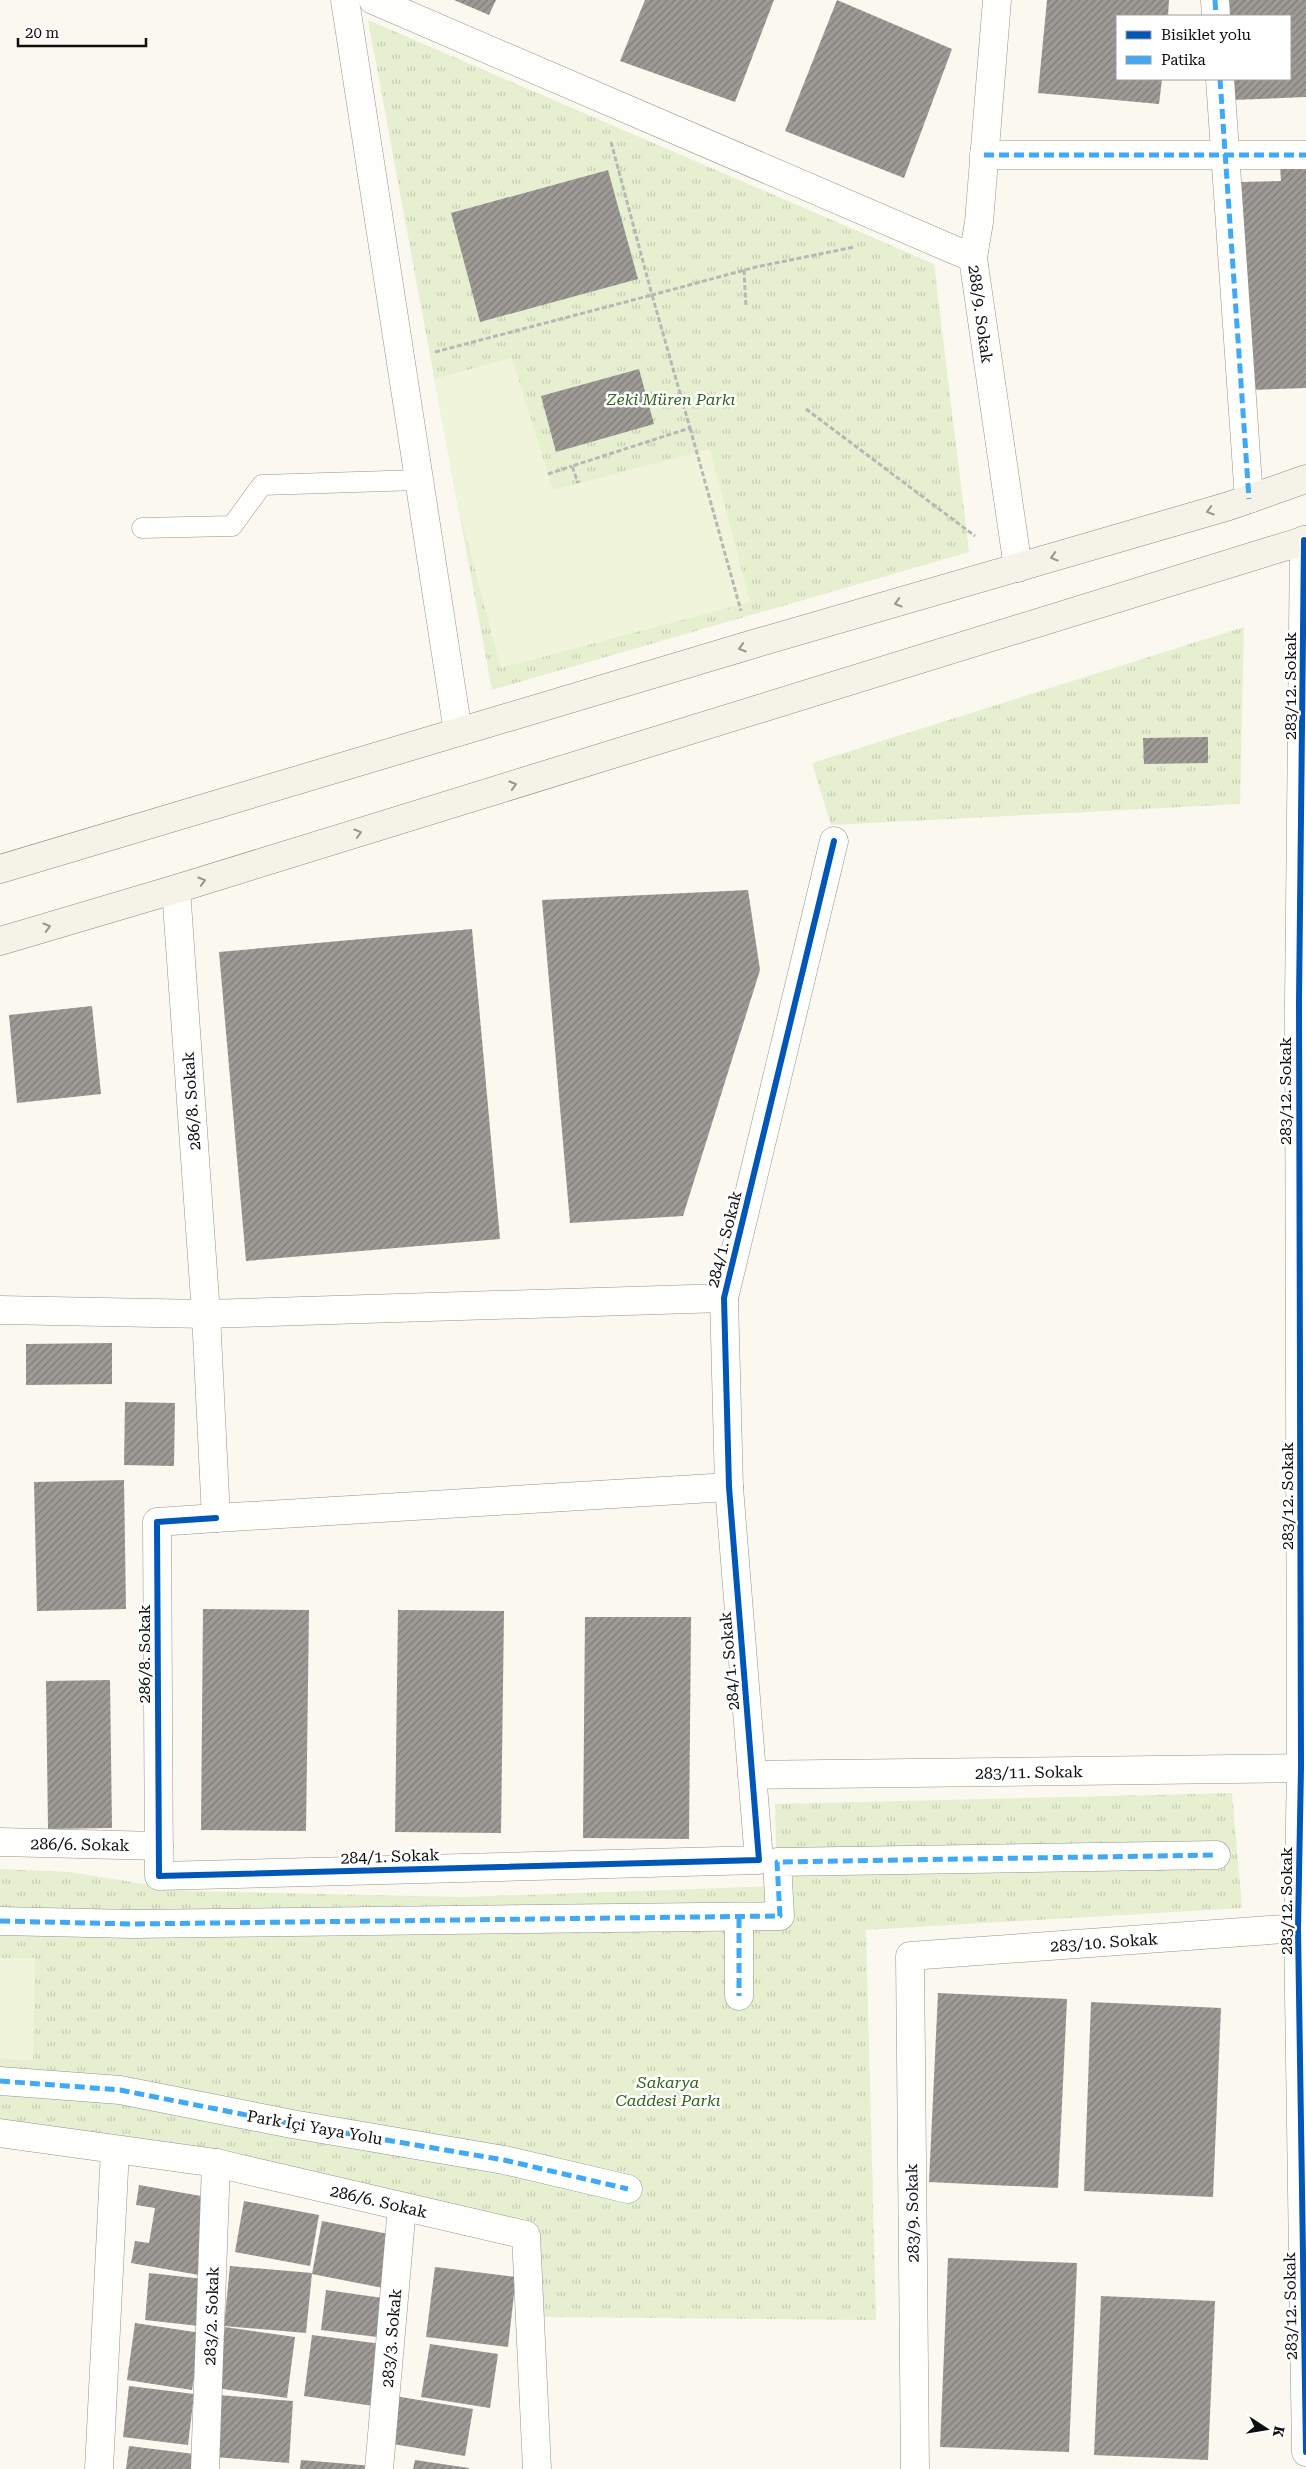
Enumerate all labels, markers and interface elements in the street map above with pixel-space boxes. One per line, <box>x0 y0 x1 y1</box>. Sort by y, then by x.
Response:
scale bar <box>18 15 145 47</box>
legend <box>1116 15 1291 80</box>
text: 20 m <box>25 24 60 42</box>
text: Bisiklet yolu <box>1161 26 1252 44</box>
text: Patika <box>1161 51 1206 69</box>
street label: 288/9. Sokak <box>964 264 997 364</box>
park label: Zeki Müren Parkı <box>606 390 735 409</box>
one-way arrow <box>1207 506 1215 516</box>
one-way arrow <box>1051 552 1059 562</box>
one-way arrow <box>895 597 903 607</box>
street label: 283/12. Sokak <box>1281 632 1300 740</box>
one-way arrow <box>739 642 747 652</box>
one-way arrow <box>508 781 517 791</box>
one-way arrow <box>353 829 361 839</box>
one-way arrow <box>198 877 206 887</box>
one-way arrow <box>42 923 50 933</box>
street label: 283/12. Sokak <box>1276 1037 1295 1145</box>
street label: 286/8. Sokak <box>179 1051 204 1151</box>
street label: 284/1. Sokak <box>703 1189 746 1290</box>
street label: 283/12. Sokak <box>1278 1442 1297 1550</box>
street label: 286/8. Sokak <box>135 1604 154 1704</box>
street label: 284/1. Sokak <box>716 1611 743 1711</box>
street label: 283/11. Sokak <box>975 1762 1083 1783</box>
street label: 286/6. Sokak <box>30 1834 130 1855</box>
street label: 284/1. Sokak <box>340 1845 440 1868</box>
street label: 283/12. Sokak <box>1277 1847 1296 1955</box>
street label: 283/10. Sokak <box>1049 1929 1159 1956</box>
park label: Sakarya Caddesi Parkı <box>615 2073 721 2110</box>
street label: Park İçi Yaya Yolu <box>246 2106 384 2149</box>
street label: 283/9. Sokak <box>902 2163 923 2263</box>
street label: 286/6. Sokak <box>328 2181 429 2222</box>
street label: 283/12. Sokak <box>1280 2252 1301 2360</box>
street label: 283/2. Sokak <box>200 2266 223 2366</box>
street label: 283/3. Sokak <box>378 2288 405 2388</box>
north arrow <box>1241 2404 1291 2454</box>
text: K <box>1270 2425 1288 2439</box>

